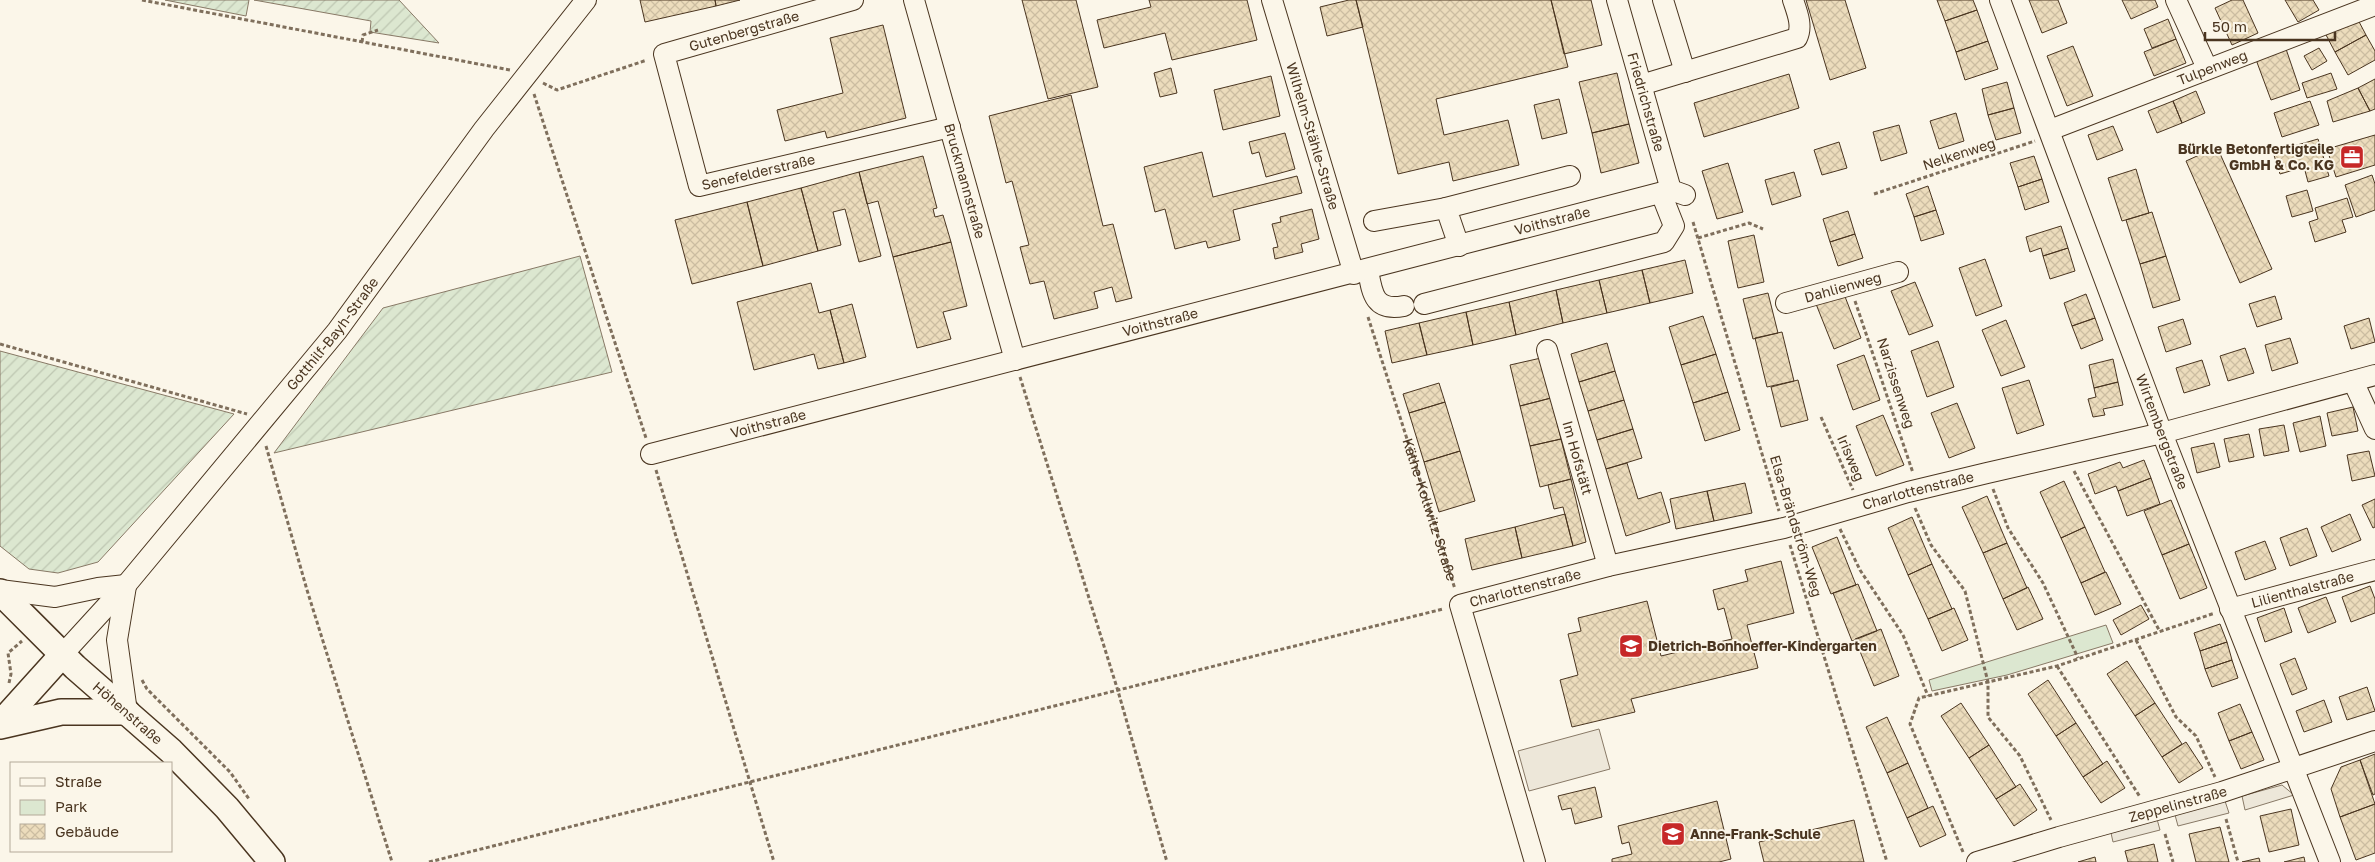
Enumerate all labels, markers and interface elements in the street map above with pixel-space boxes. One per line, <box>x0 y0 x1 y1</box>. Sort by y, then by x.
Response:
street label: Gutenbergstraße <box>687 7 801 54</box>
scale bar <box>2205 10 2335 42</box>
text: 50 m <box>2212 17 2247 35</box>
street label: Tulpenweg <box>2175 46 2250 88</box>
street label: Friedrichstraße <box>1624 50 1669 153</box>
street label: Wilhelm-Stähle-Straße <box>1283 60 1343 212</box>
street label: Bruckmannstraße <box>941 121 990 240</box>
street label: Nelkenweg <box>1920 134 1997 173</box>
place label: Bürkle Betonfertigteile GmbH & Co. KG <box>2178 140 2334 173</box>
office icon: Bürkle Betonfertigteile GmbH & Co. KG <box>2339 144 2365 170</box>
street label: Senefelderstraße <box>700 150 817 193</box>
street label: Voithstraße <box>1513 202 1592 238</box>
street label: Dahlienweg <box>1802 268 1883 306</box>
street label: Gotthilf-Bayh-Straße <box>282 274 381 393</box>
street label: Voithstraße <box>1120 304 1200 340</box>
street label: Narzissenweg <box>1874 335 1919 430</box>
street label: Wirtembergstraße <box>2133 371 2192 492</box>
street label: Voithstraße <box>728 405 808 441</box>
street label: Im Hofstätt <box>1559 419 1596 497</box>
street label: Irisweg <box>1834 432 1869 484</box>
street label: Käthe-Kollwitz-Straße <box>1399 436 1461 583</box>
street label: Elsa-Brändström-Weg <box>1767 453 1826 599</box>
street label: Charlottenstraße <box>1860 467 1975 513</box>
street label: Charlottenstraße <box>1467 565 1583 610</box>
street label: Lilienthalstraße <box>2249 567 2356 611</box>
school or university icon: Dietrich-Bonhoeffer-Kindergarten <box>1618 633 1644 659</box>
place label: Dietrich-Bonhoeffer-Kindergarten <box>1648 637 1877 654</box>
street label: Höhenstraße <box>90 678 166 748</box>
legend <box>10 762 172 852</box>
text: Straße <box>55 772 102 790</box>
street label: Zeppelinstraße <box>2127 782 2229 825</box>
text: Park <box>55 797 88 815</box>
school or university icon: Anne-Frank-Schule <box>1660 821 1686 847</box>
text: Gebäude <box>55 822 119 840</box>
place label: Anne-Frank-Schule <box>1690 825 1821 842</box>

